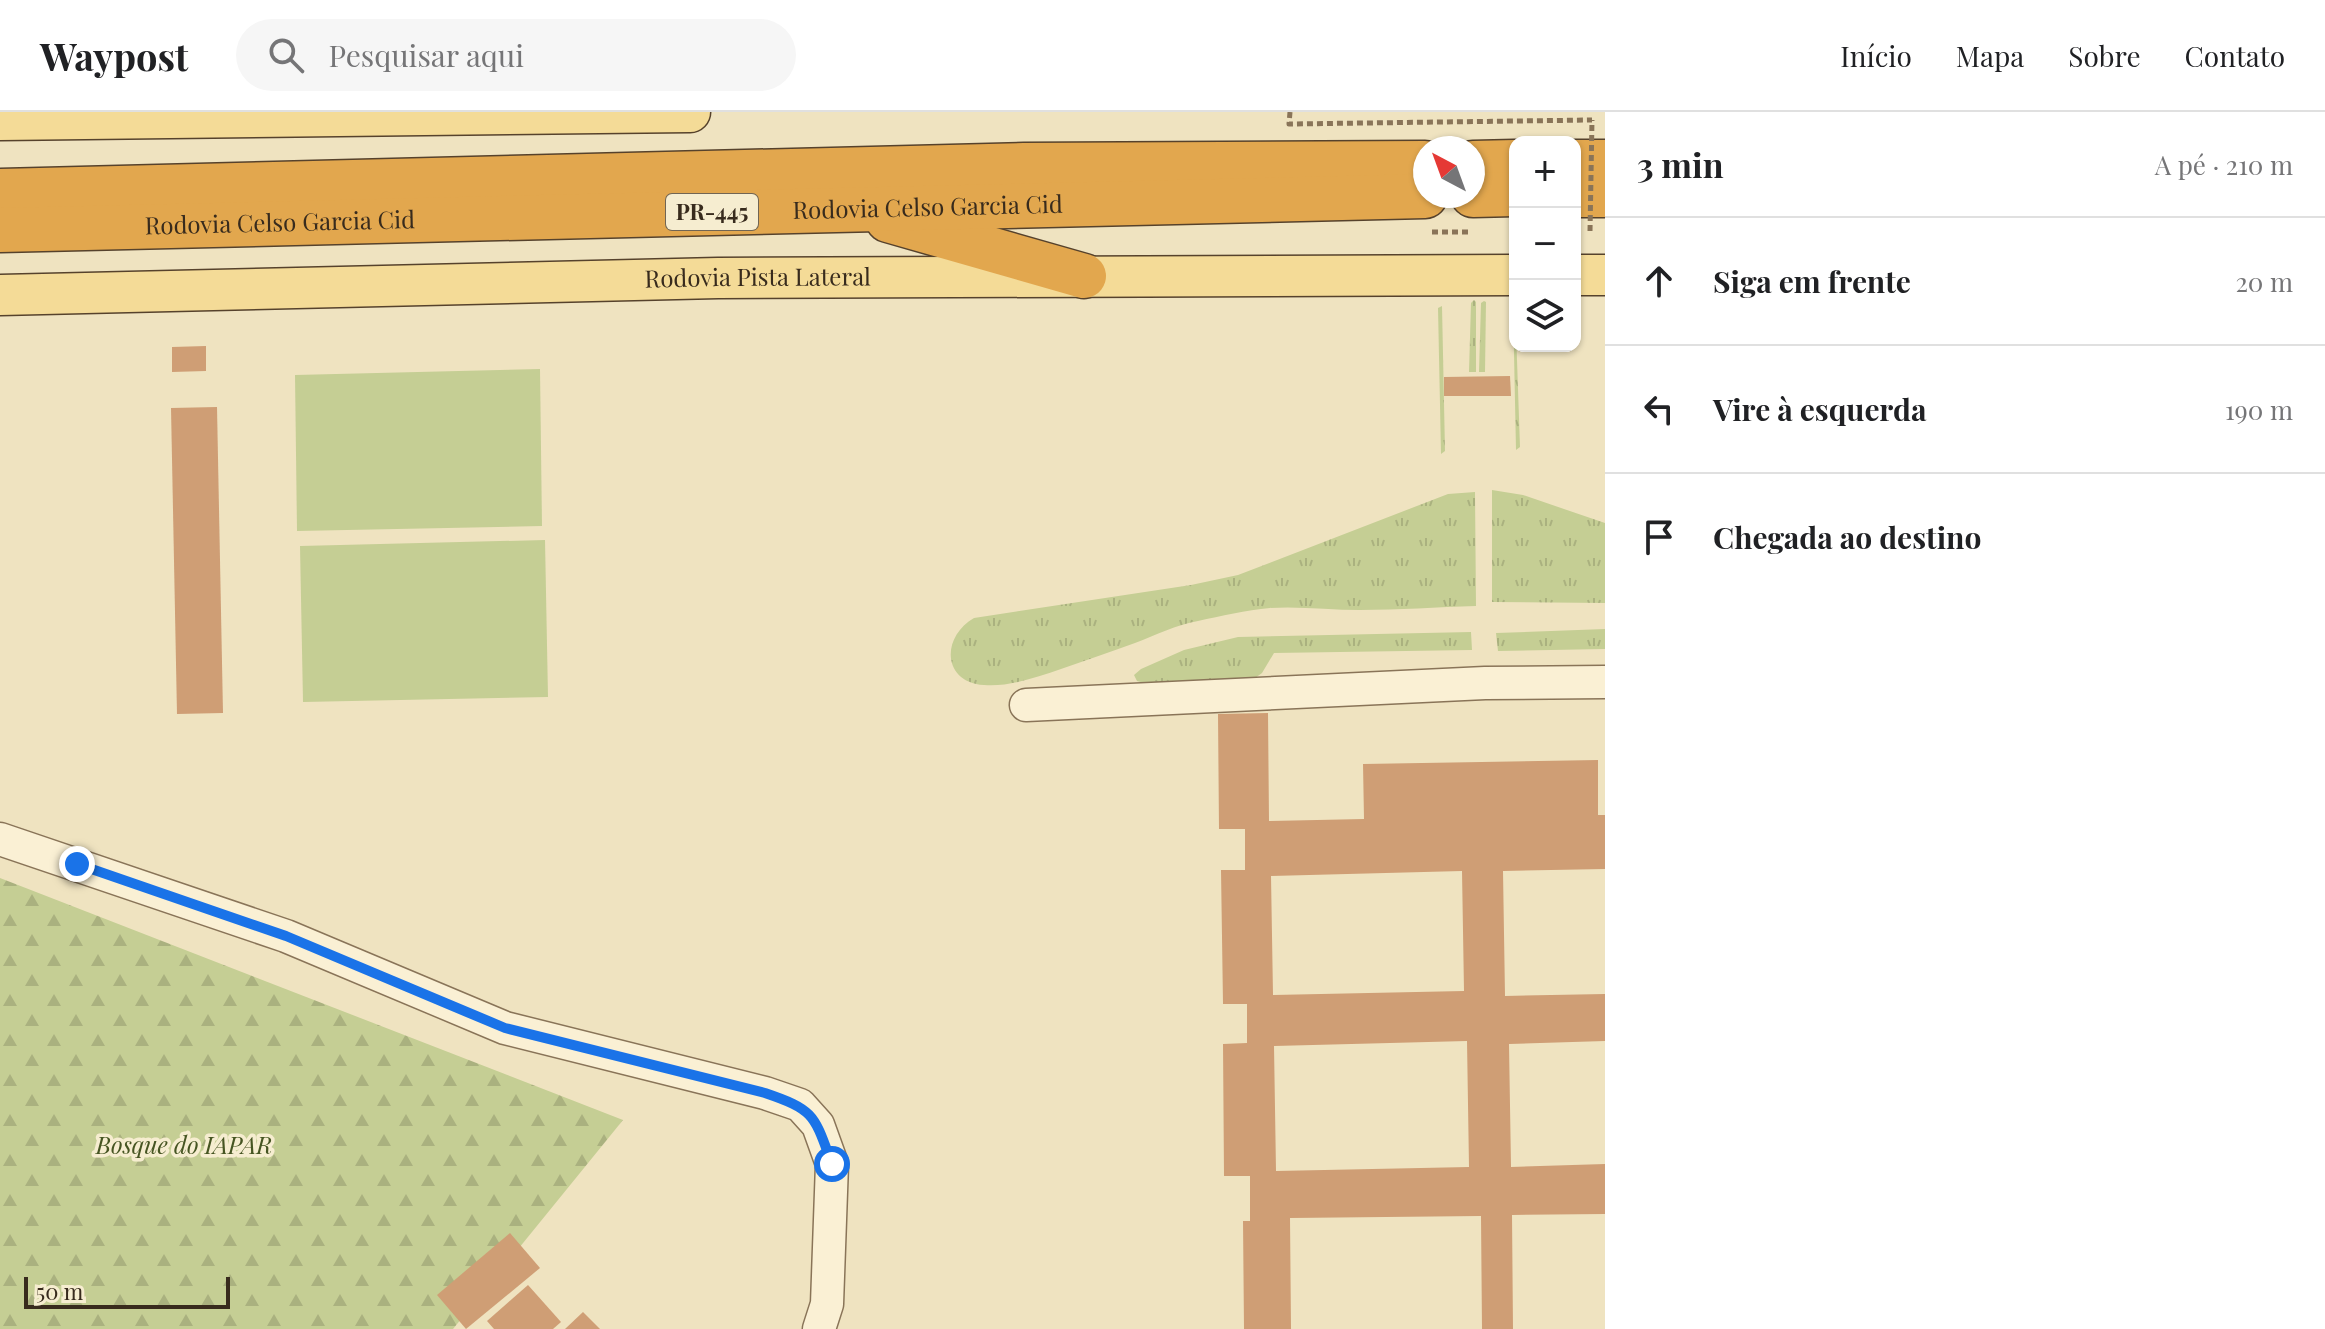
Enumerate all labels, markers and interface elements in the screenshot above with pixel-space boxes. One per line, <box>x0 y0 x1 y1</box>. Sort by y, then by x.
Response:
search box <box>236 19 796 91</box>
text: Waypost <box>40 30 188 81</box>
icon: search <box>264 33 308 77</box>
text: Pesquisar aqui <box>328 35 524 75</box>
text: Início <box>1840 37 1912 74</box>
text: Mapa <box>1956 37 2024 74</box>
text: Sobre <box>2068 37 2141 74</box>
text: Contato <box>2185 37 2285 74</box>
north arrow <box>1413 136 1485 208</box>
map controls <box>1509 136 1581 352</box>
button: + <box>1509 136 1581 208</box>
text: 3 min <box>1637 141 1724 187</box>
text: A pé · 210 m <box>2155 147 2293 182</box>
street label: Rodovia Celso Garcia Cid <box>792 187 1063 225</box>
road number: PR-445 <box>666 194 758 230</box>
street label: Rodovia Celso Garcia Cid <box>144 202 415 241</box>
button: − <box>1509 208 1581 280</box>
street label: Rodovia Pista Lateral <box>644 259 871 294</box>
icon: ahead <box>1637 259 1681 303</box>
text: Siga em frente <box>1713 261 1911 301</box>
text: 20 m <box>2235 264 2293 299</box>
button: layers <box>1509 280 1581 352</box>
icon: left <box>1637 387 1681 431</box>
text: Vire à esquerda <box>1713 389 1926 429</box>
text: 190 m <box>2225 392 2293 427</box>
icon: arrive <box>1637 515 1681 559</box>
text: Chegada ao destino <box>1713 517 1981 557</box>
route end <box>59 846 95 882</box>
park label: Bosque do IAPAR <box>95 1128 272 1160</box>
route start <box>814 1146 850 1182</box>
scale bar <box>24 1273 230 1309</box>
text: 50 m <box>36 1276 83 1306</box>

